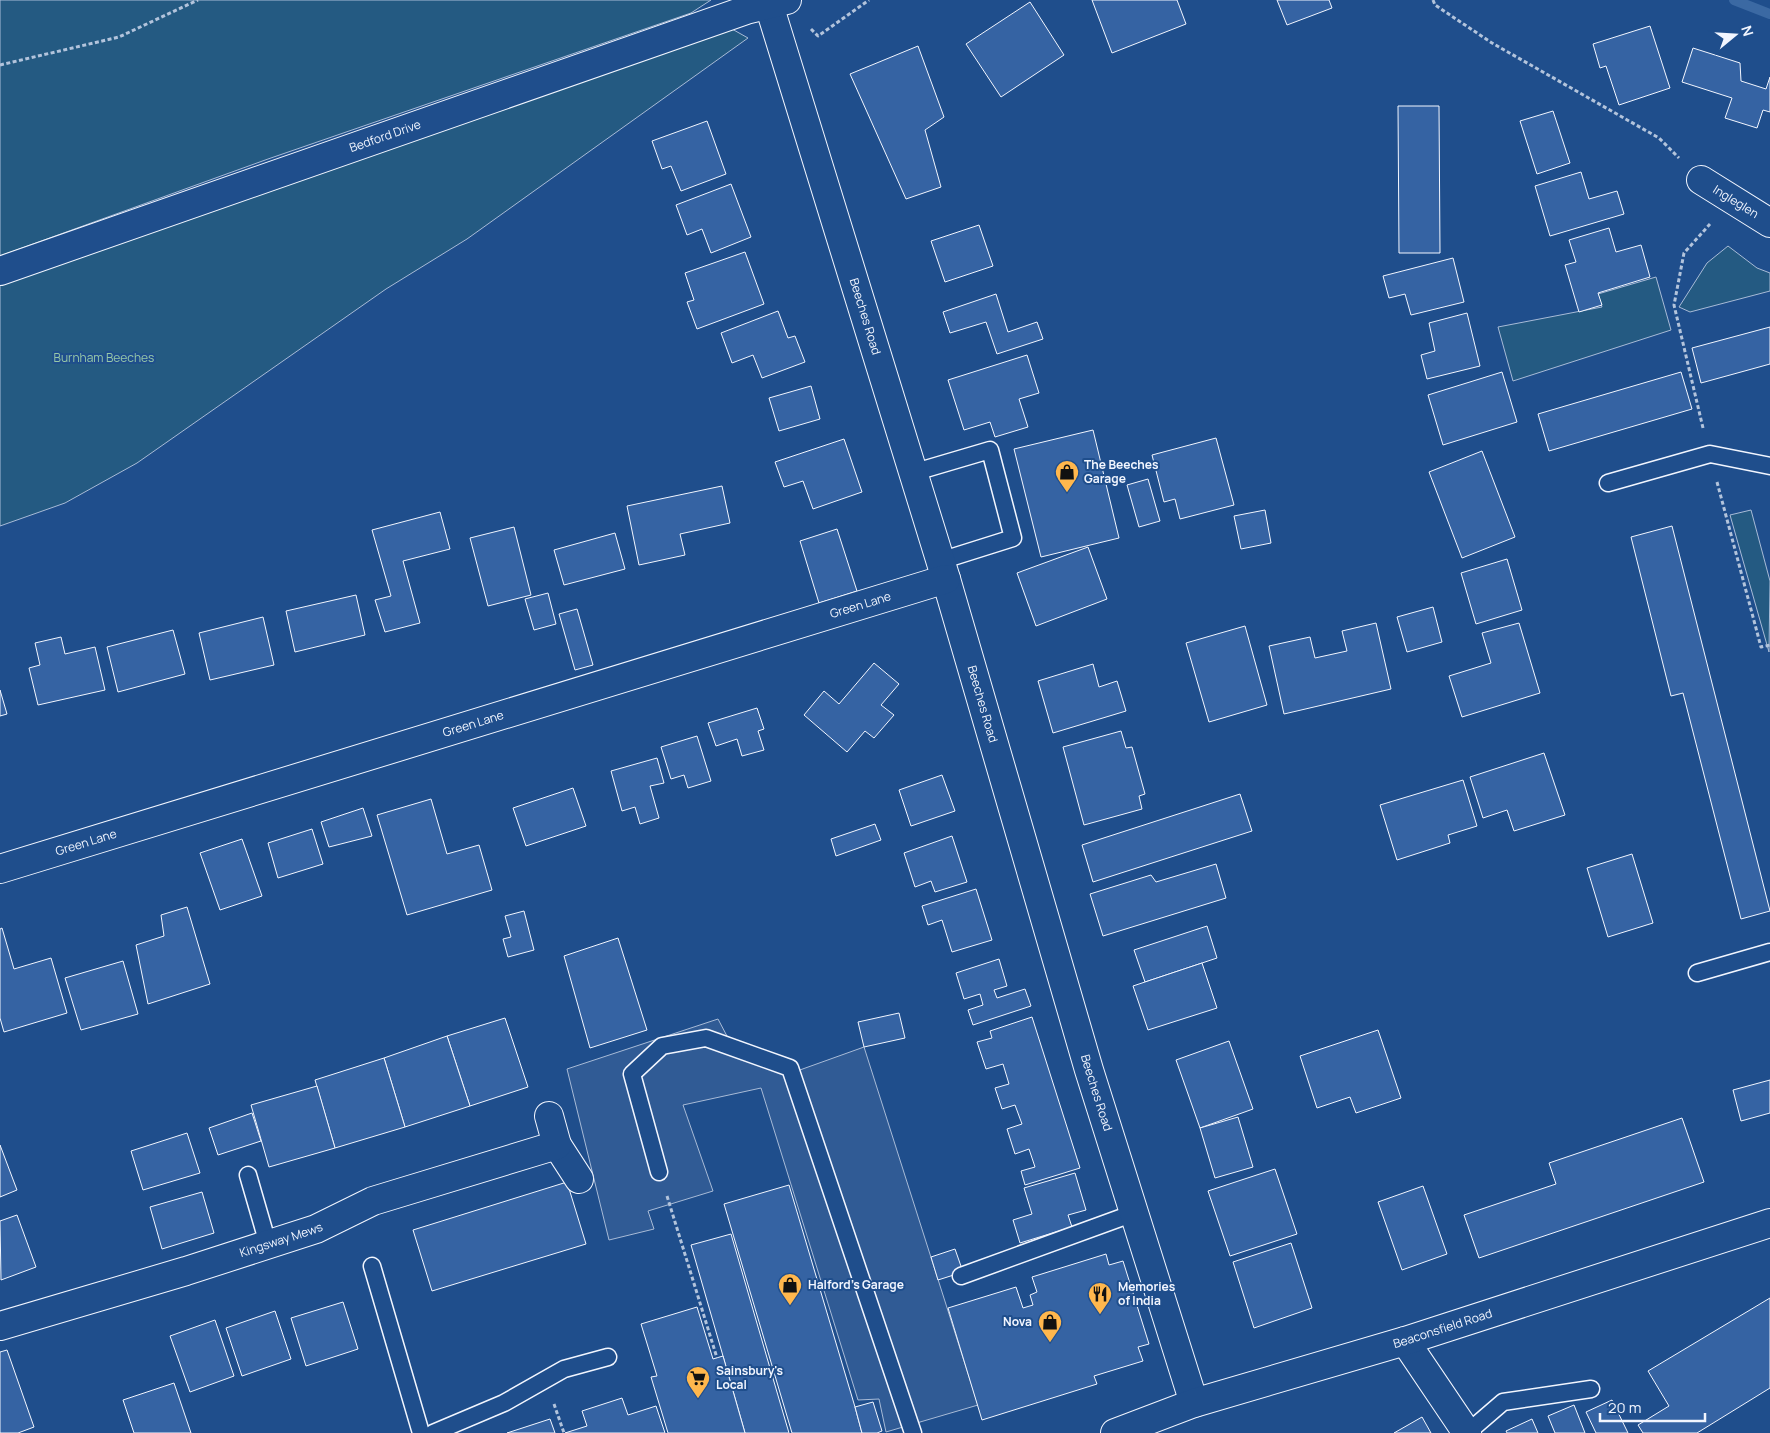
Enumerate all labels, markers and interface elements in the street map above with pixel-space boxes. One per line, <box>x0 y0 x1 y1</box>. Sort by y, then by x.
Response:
north arrow <box>1710 10 1760 60</box>
text: N <box>1737 23 1758 39</box>
street label: Bedford Drive <box>347 115 423 156</box>
street label: Ingleglen <box>1710 181 1762 222</box>
street label: Beeches Road <box>846 276 885 357</box>
park label: Burnham Beeches <box>54 349 154 366</box>
place label: The Beeches Garage <box>1084 456 1159 487</box>
shop icon: The Beeches Garage <box>1054 459 1080 493</box>
street label: Green Lane <box>828 587 893 622</box>
street label: Beeches Road <box>964 663 1002 744</box>
street label: Green Lane <box>440 706 506 741</box>
street label: Green Lane <box>53 825 119 860</box>
street label: Beeches Road <box>1077 1052 1117 1133</box>
street label: Kingsway Mews <box>237 1218 325 1261</box>
shop icon: Halford's Garage <box>777 1272 803 1306</box>
place label: Halford's Garage <box>808 1276 904 1293</box>
place label: Memories of India <box>1118 1278 1176 1309</box>
restaurant icon: Memories of India <box>1087 1281 1113 1315</box>
street label: Beaconsfield Road <box>1391 1304 1494 1352</box>
shop icon: Nova <box>1037 1309 1063 1343</box>
place label: Nova <box>1003 1313 1032 1330</box>
place label: Sainsbury's Local <box>716 1362 784 1393</box>
supermarket icon: Sainsbury's Local <box>685 1365 711 1399</box>
scale bar <box>1600 1390 1705 1422</box>
text: 20 m <box>1608 1397 1641 1418</box>

